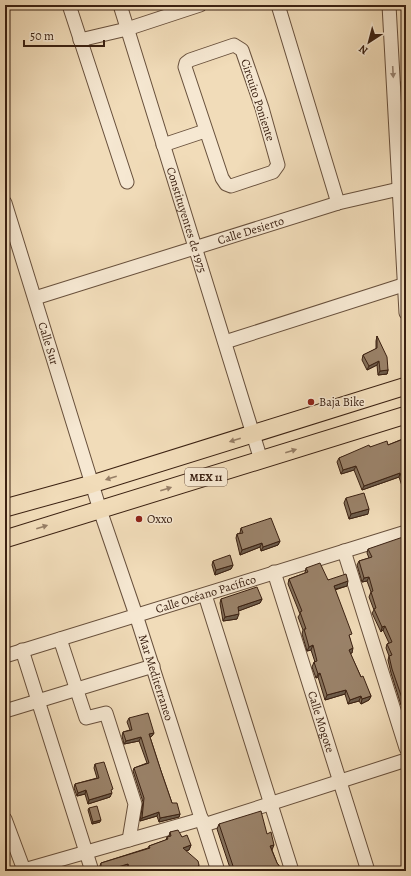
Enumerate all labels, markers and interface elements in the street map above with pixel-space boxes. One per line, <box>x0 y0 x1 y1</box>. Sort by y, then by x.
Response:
scale bar <box>24 22 104 48</box>
north arrow <box>349 22 389 62</box>
text: 50 m <box>30 28 54 44</box>
text: N <box>356 41 371 58</box>
street label: Circuito Poniente <box>237 57 279 143</box>
one-way arrow <box>390 66 396 79</box>
street label: Constituyentes de 1975 <box>163 165 211 275</box>
street label: Calle Desierto <box>215 212 286 248</box>
street label: Calle Sur <box>34 320 63 367</box>
place label: Baja Bike <box>319 394 364 410</box>
marker: Baja Bike <box>306 397 316 407</box>
one-way arrow <box>229 437 241 443</box>
one-way arrow <box>285 447 297 453</box>
road number: MEX 11 <box>185 468 227 486</box>
one-way arrow <box>105 475 117 481</box>
one-way arrow <box>161 486 173 492</box>
place label: Oxxo <box>147 511 172 527</box>
marker: Oxxo <box>134 514 144 524</box>
one-way arrow <box>36 524 48 530</box>
street label: Calle Océano Pacífico <box>153 571 258 617</box>
street label: Mar Mediterraneo <box>135 632 177 723</box>
street label: Calle Mogote <box>304 689 338 755</box>

